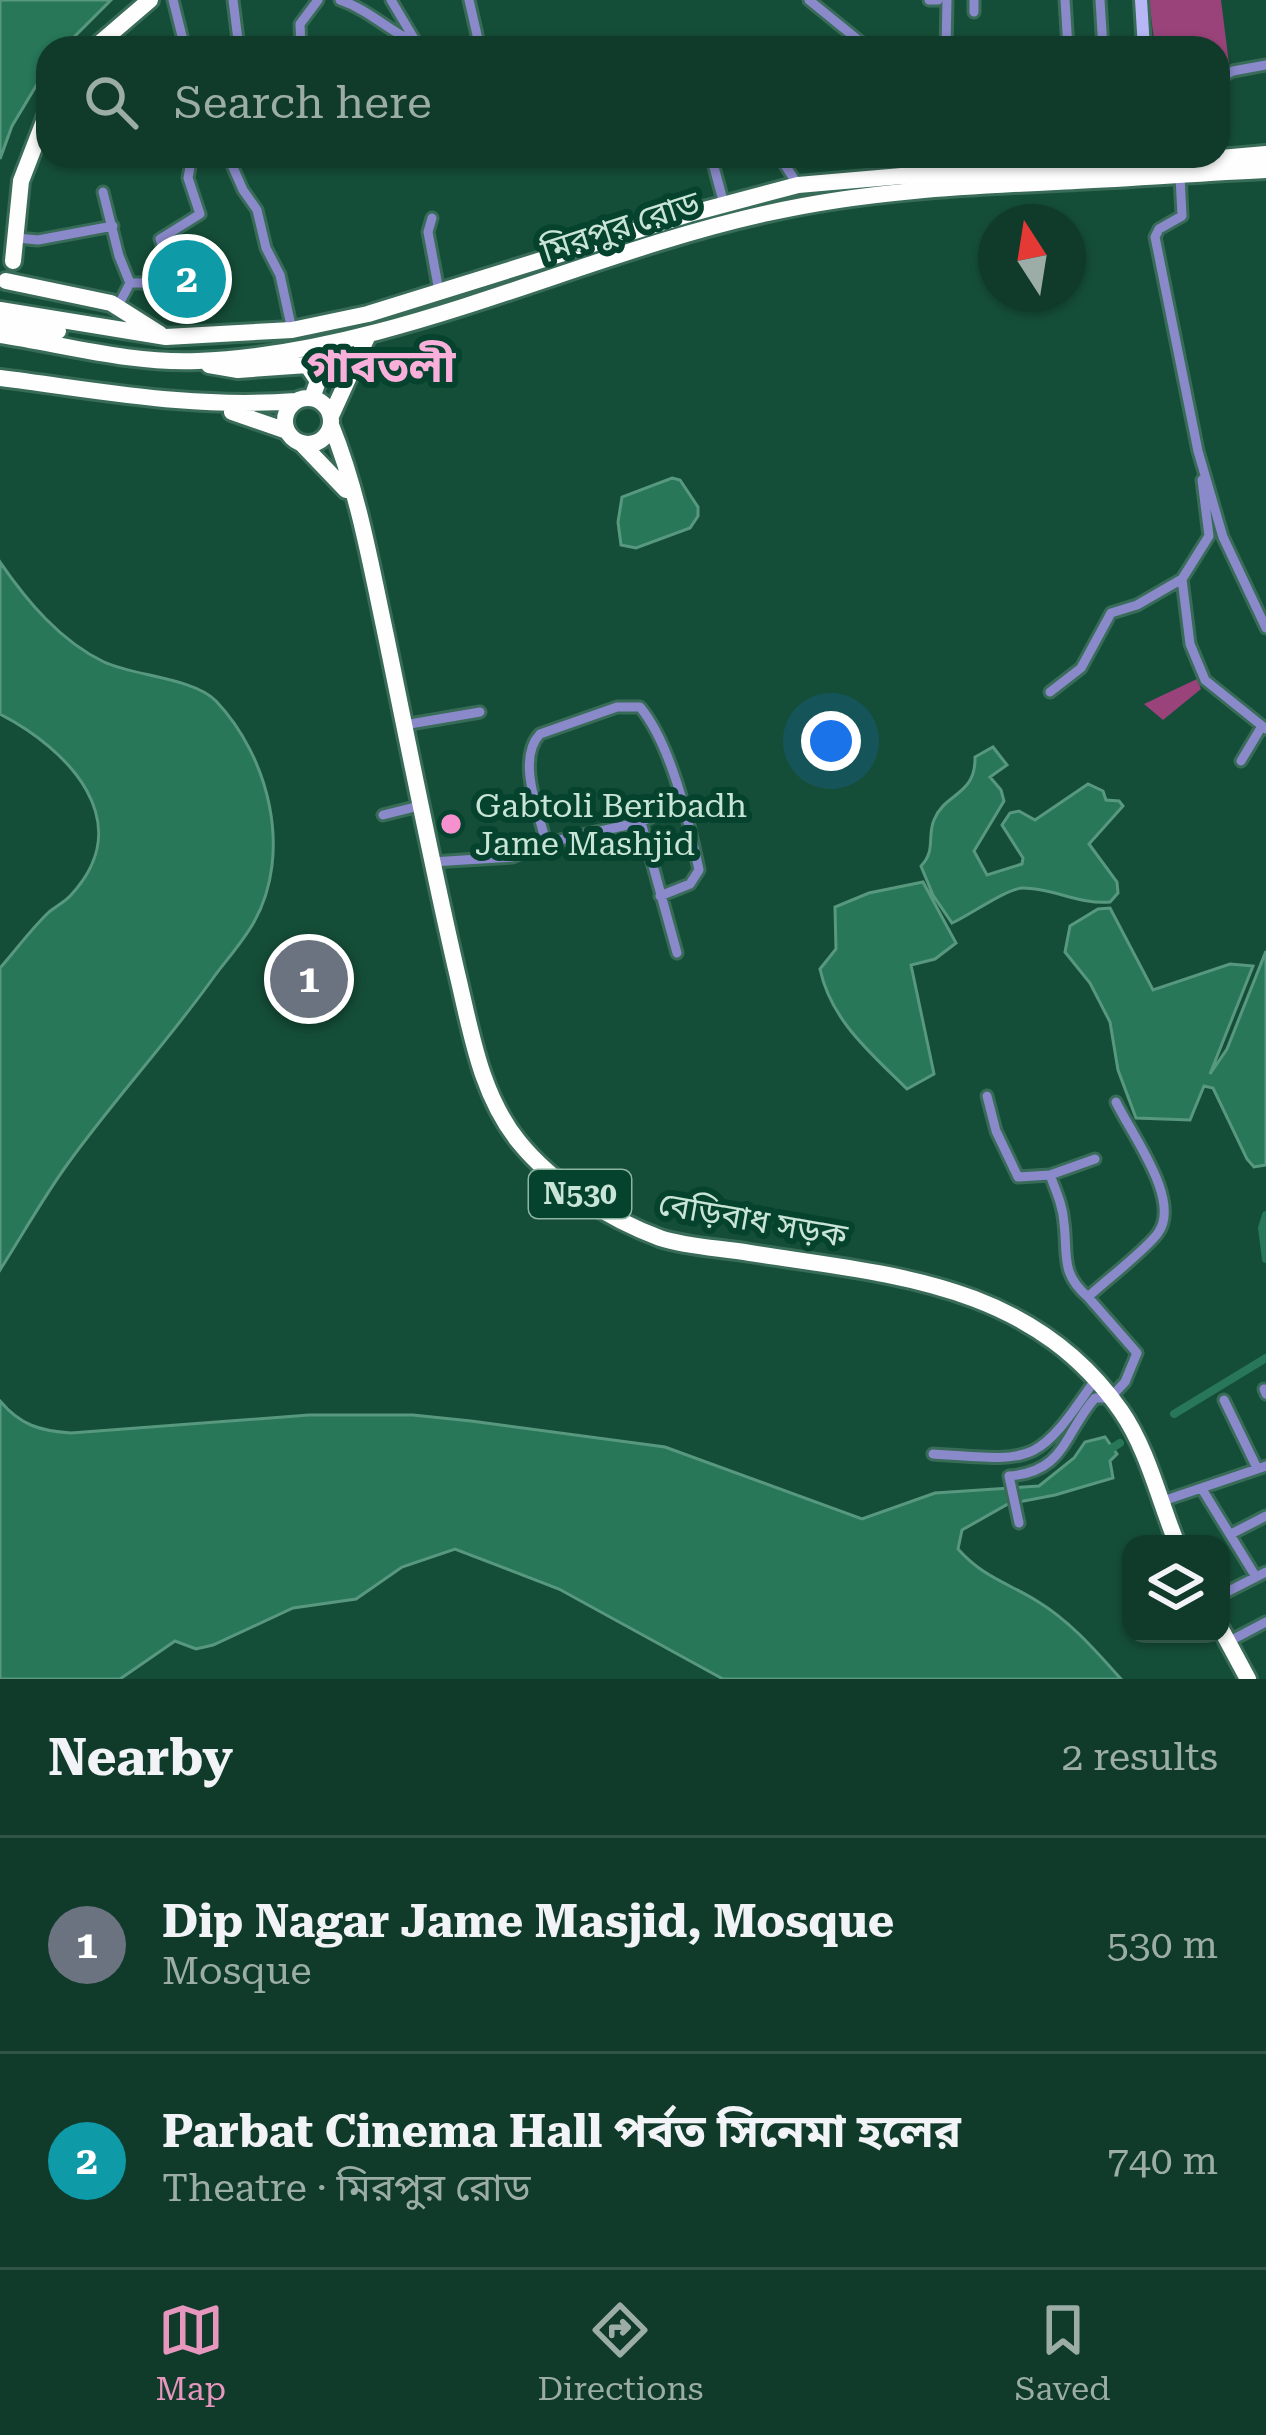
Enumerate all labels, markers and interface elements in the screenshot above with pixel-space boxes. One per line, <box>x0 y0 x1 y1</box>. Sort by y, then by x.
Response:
search box <box>36 36 1230 168</box>
icon: search <box>78 69 144 135</box>
text: Search here <box>174 76 432 129</box>
street label: মিরপুর রোড <box>535 182 705 271</box>
north arrow <box>978 204 1086 312</box>
pin: 2 <box>148 234 226 324</box>
district label: গাবতলী <box>306 340 457 393</box>
your location <box>801 711 861 771</box>
place label: Gabtoli Beribadh Jame Mashjid <box>475 786 747 863</box>
marker: Gabtoli Beribadh Jame Mashjid <box>438 811 464 837</box>
pin: 1 <box>270 934 348 1024</box>
road number: N530 <box>529 1170 631 1218</box>
street label: বেড়িবাধ সড়ক <box>655 1184 851 1255</box>
map controls <box>1122 1535 1230 1643</box>
button: layers <box>1122 1535 1230 1643</box>
text: Nearby <box>48 1728 233 1787</box>
text: 2 results <box>1061 1734 1218 1780</box>
text: Dip Nagar Jame Masjid, Mosque <box>162 1895 894 1948</box>
text: 1 <box>76 1922 98 1968</box>
text: 530 m <box>1107 1922 1218 1968</box>
text: Mosque <box>162 1948 312 1994</box>
text: Parbat Cinema Hall পর্বত সিনেমা হলের <box>162 2105 961 2158</box>
text: 2 <box>76 2138 98 2184</box>
text: 740 m <box>1107 2138 1218 2184</box>
text: Theatre · মিরপুর রোড <box>162 2165 530 2211</box>
tab: Map <box>156 2297 226 2408</box>
tab: Directions <box>537 2297 703 2408</box>
tab: Saved <box>1015 2297 1110 2408</box>

